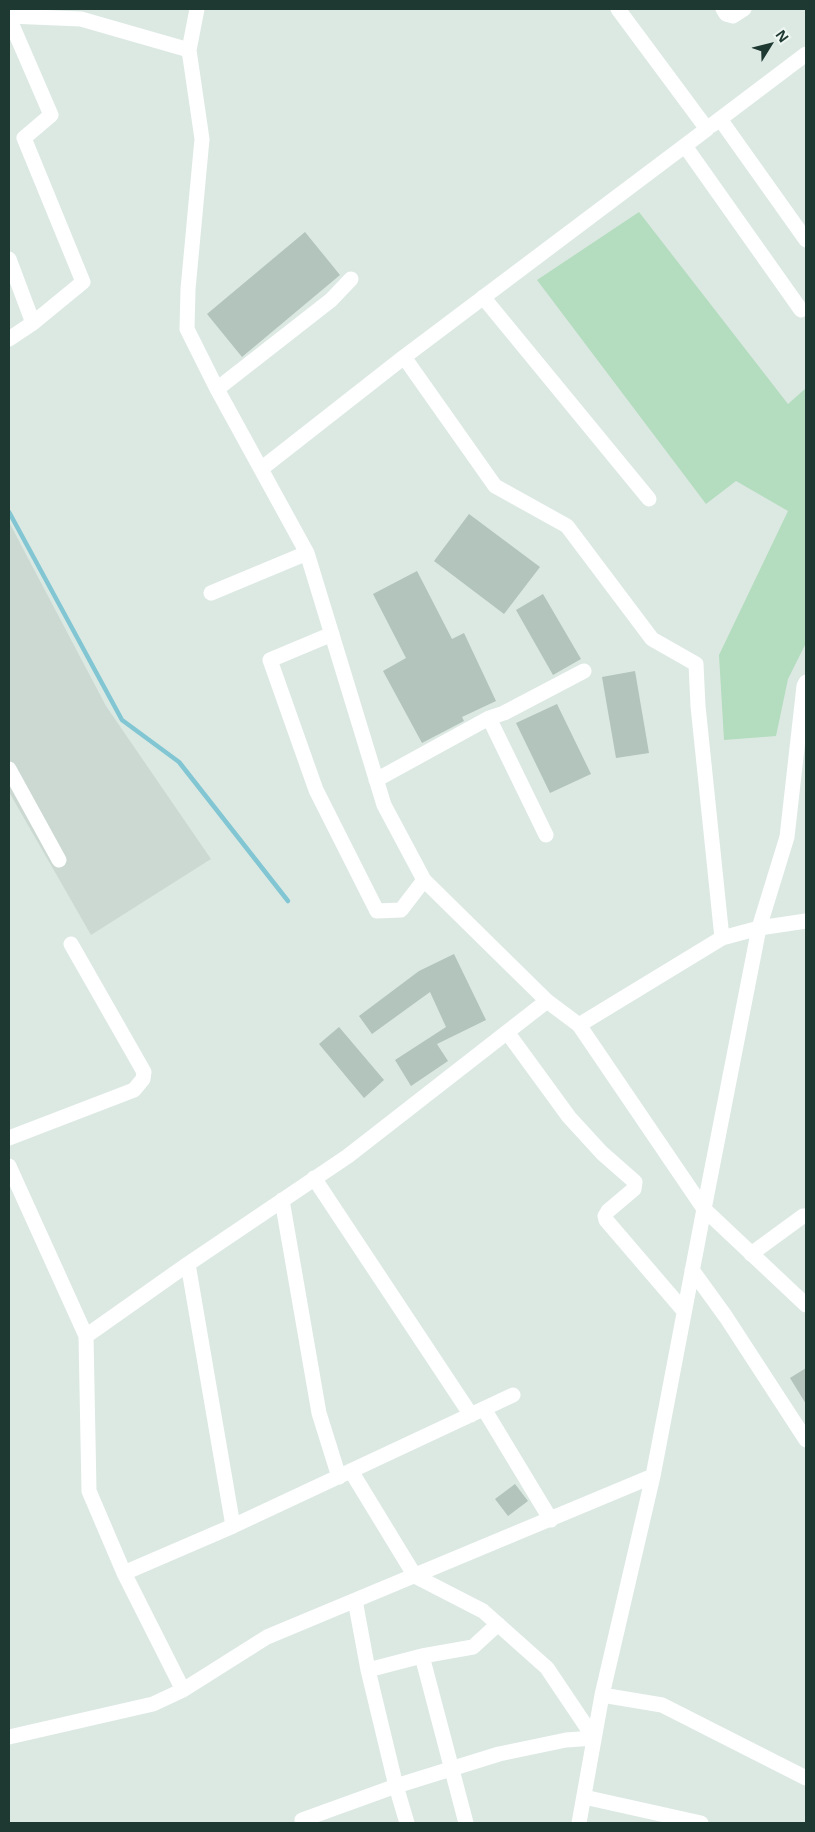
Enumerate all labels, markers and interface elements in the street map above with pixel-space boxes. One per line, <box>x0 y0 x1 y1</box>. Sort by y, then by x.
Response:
north arrow <box>745 20 795 70</box>
text: N <box>772 26 794 46</box>

